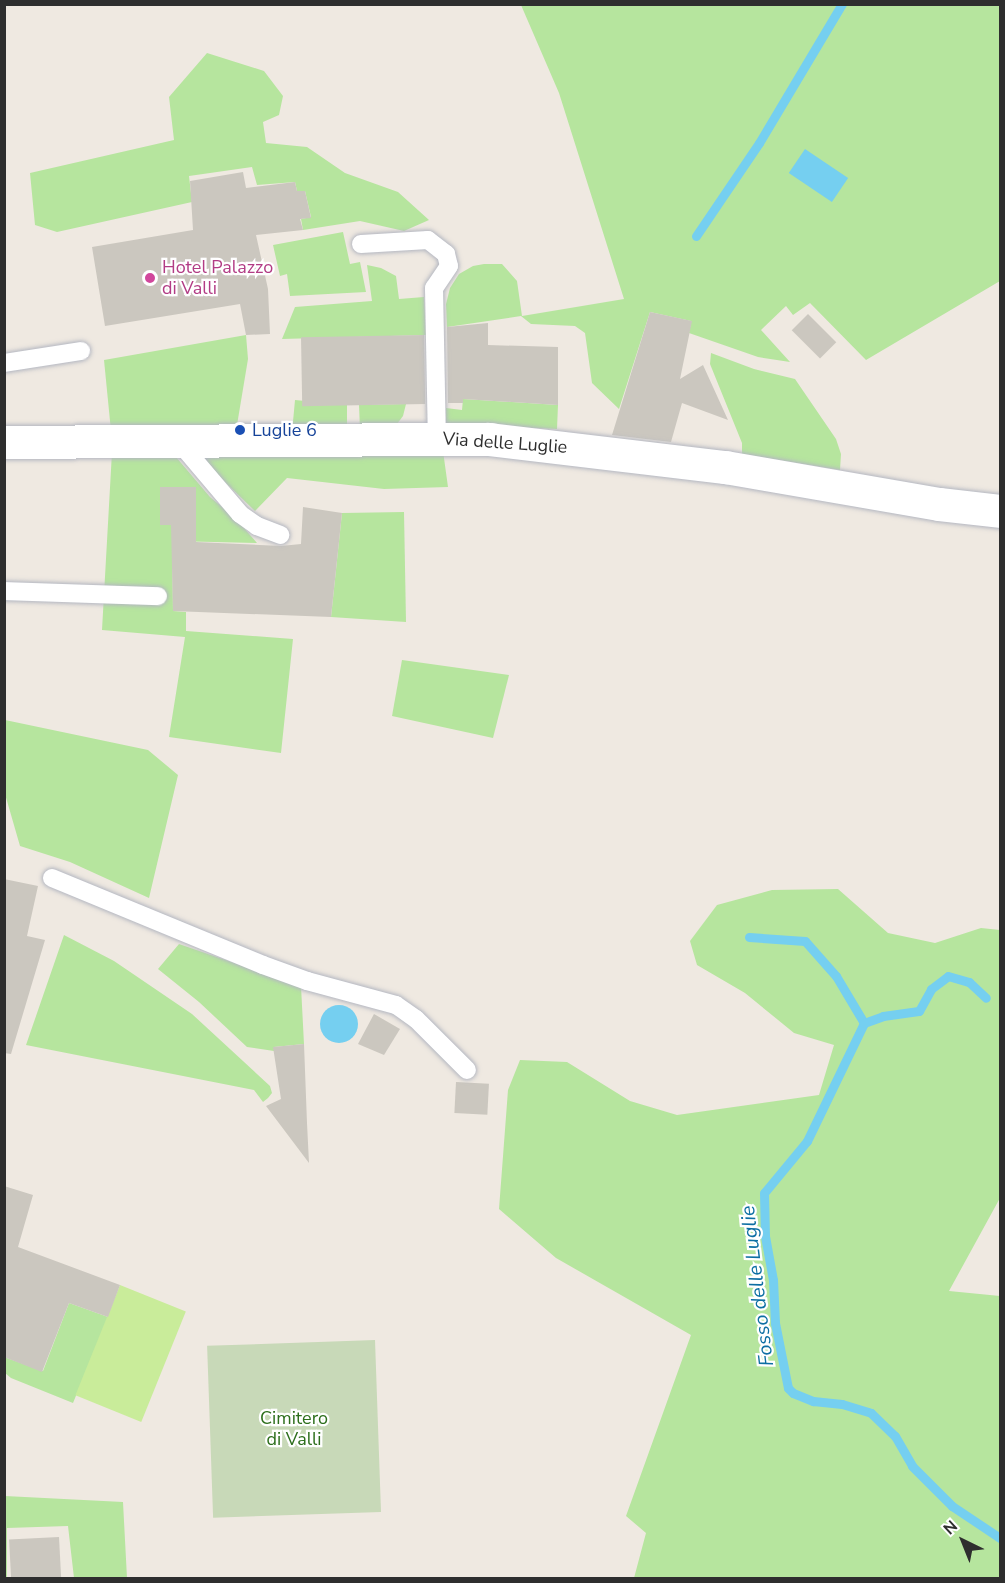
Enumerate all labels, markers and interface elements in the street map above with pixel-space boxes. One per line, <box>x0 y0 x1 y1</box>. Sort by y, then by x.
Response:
place label: Hotel Palazzo di Valli <box>162 257 273 300</box>
marker: Hotel Palazzo di Valli <box>143 271 157 285</box>
place label: Luglie 6 <box>252 419 317 441</box>
marker: Luglie 6 <box>233 423 247 437</box>
street label: Via delle Luglie <box>442 428 568 458</box>
water label: Fosso delle Luglie <box>735 1204 779 1368</box>
park label: Cimitero di Valli <box>260 1408 328 1450</box>
north arrow <box>933 1511 993 1571</box>
text: N <box>939 1516 963 1540</box>

